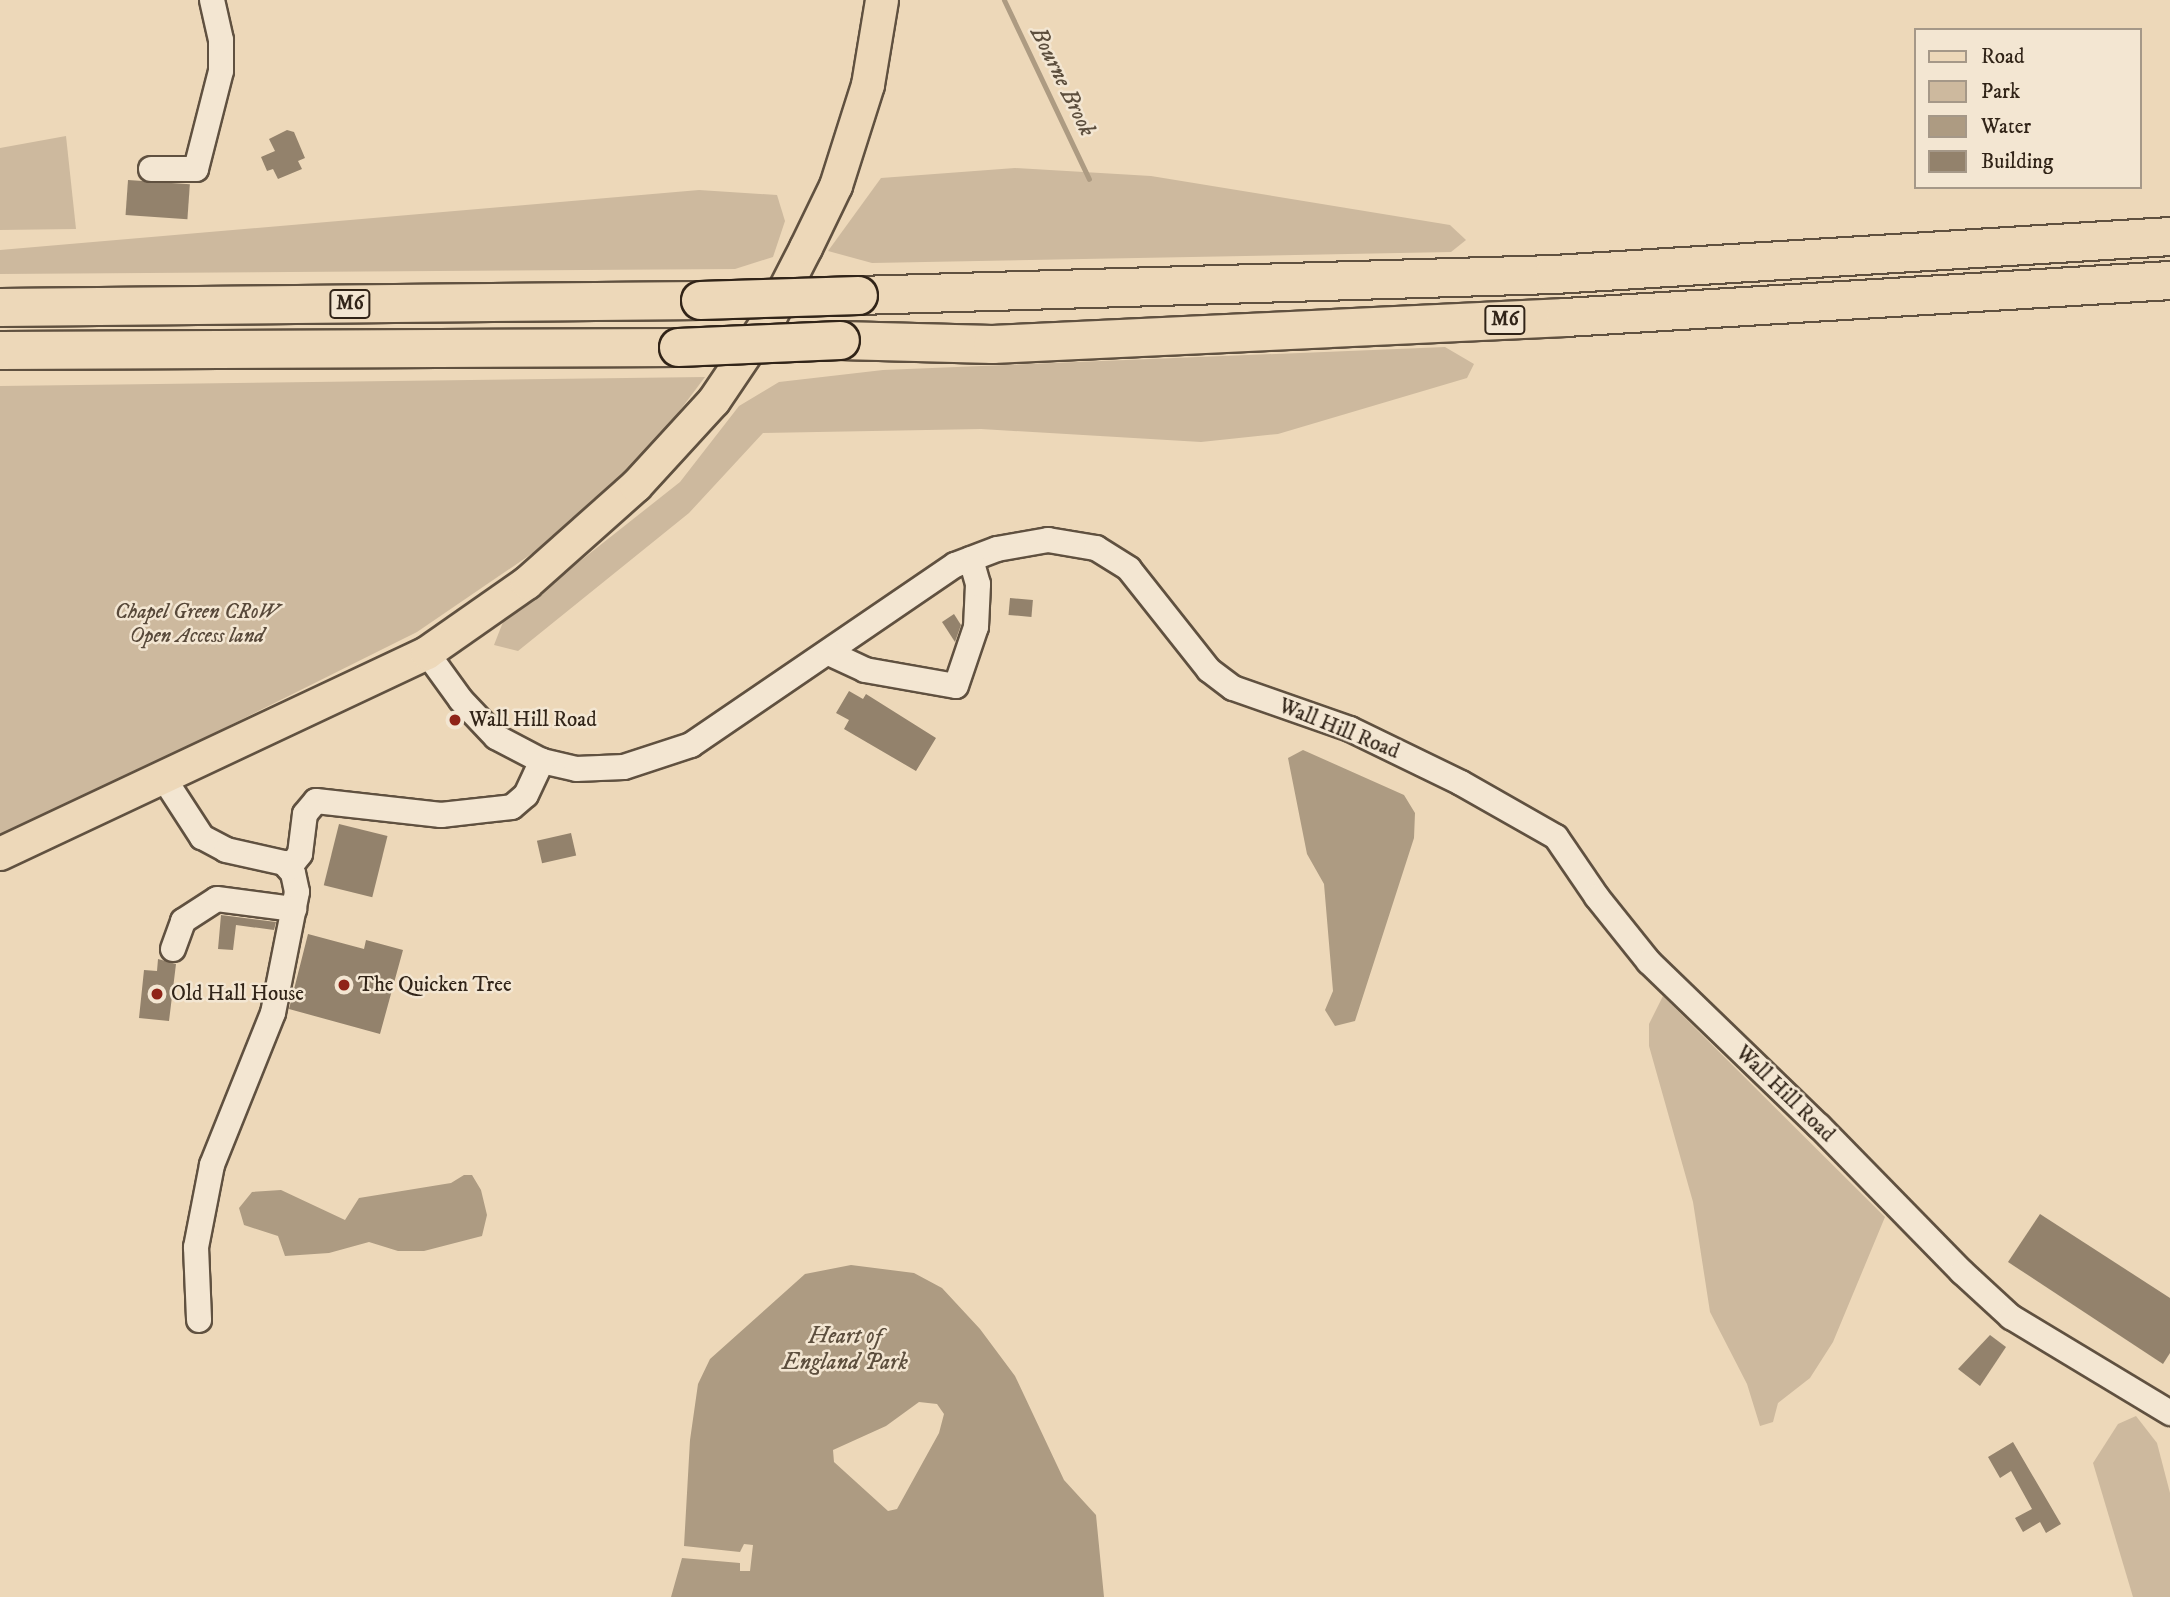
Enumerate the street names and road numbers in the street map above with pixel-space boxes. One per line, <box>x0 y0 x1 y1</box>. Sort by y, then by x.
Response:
road number: M6 <box>329 288 371 320</box>
road number: M6 <box>1484 304 1526 336</box>
street label: Wall Hill Road <box>1275 693 1403 765</box>
street label: Wall Hill Road <box>1730 1041 1840 1147</box>

